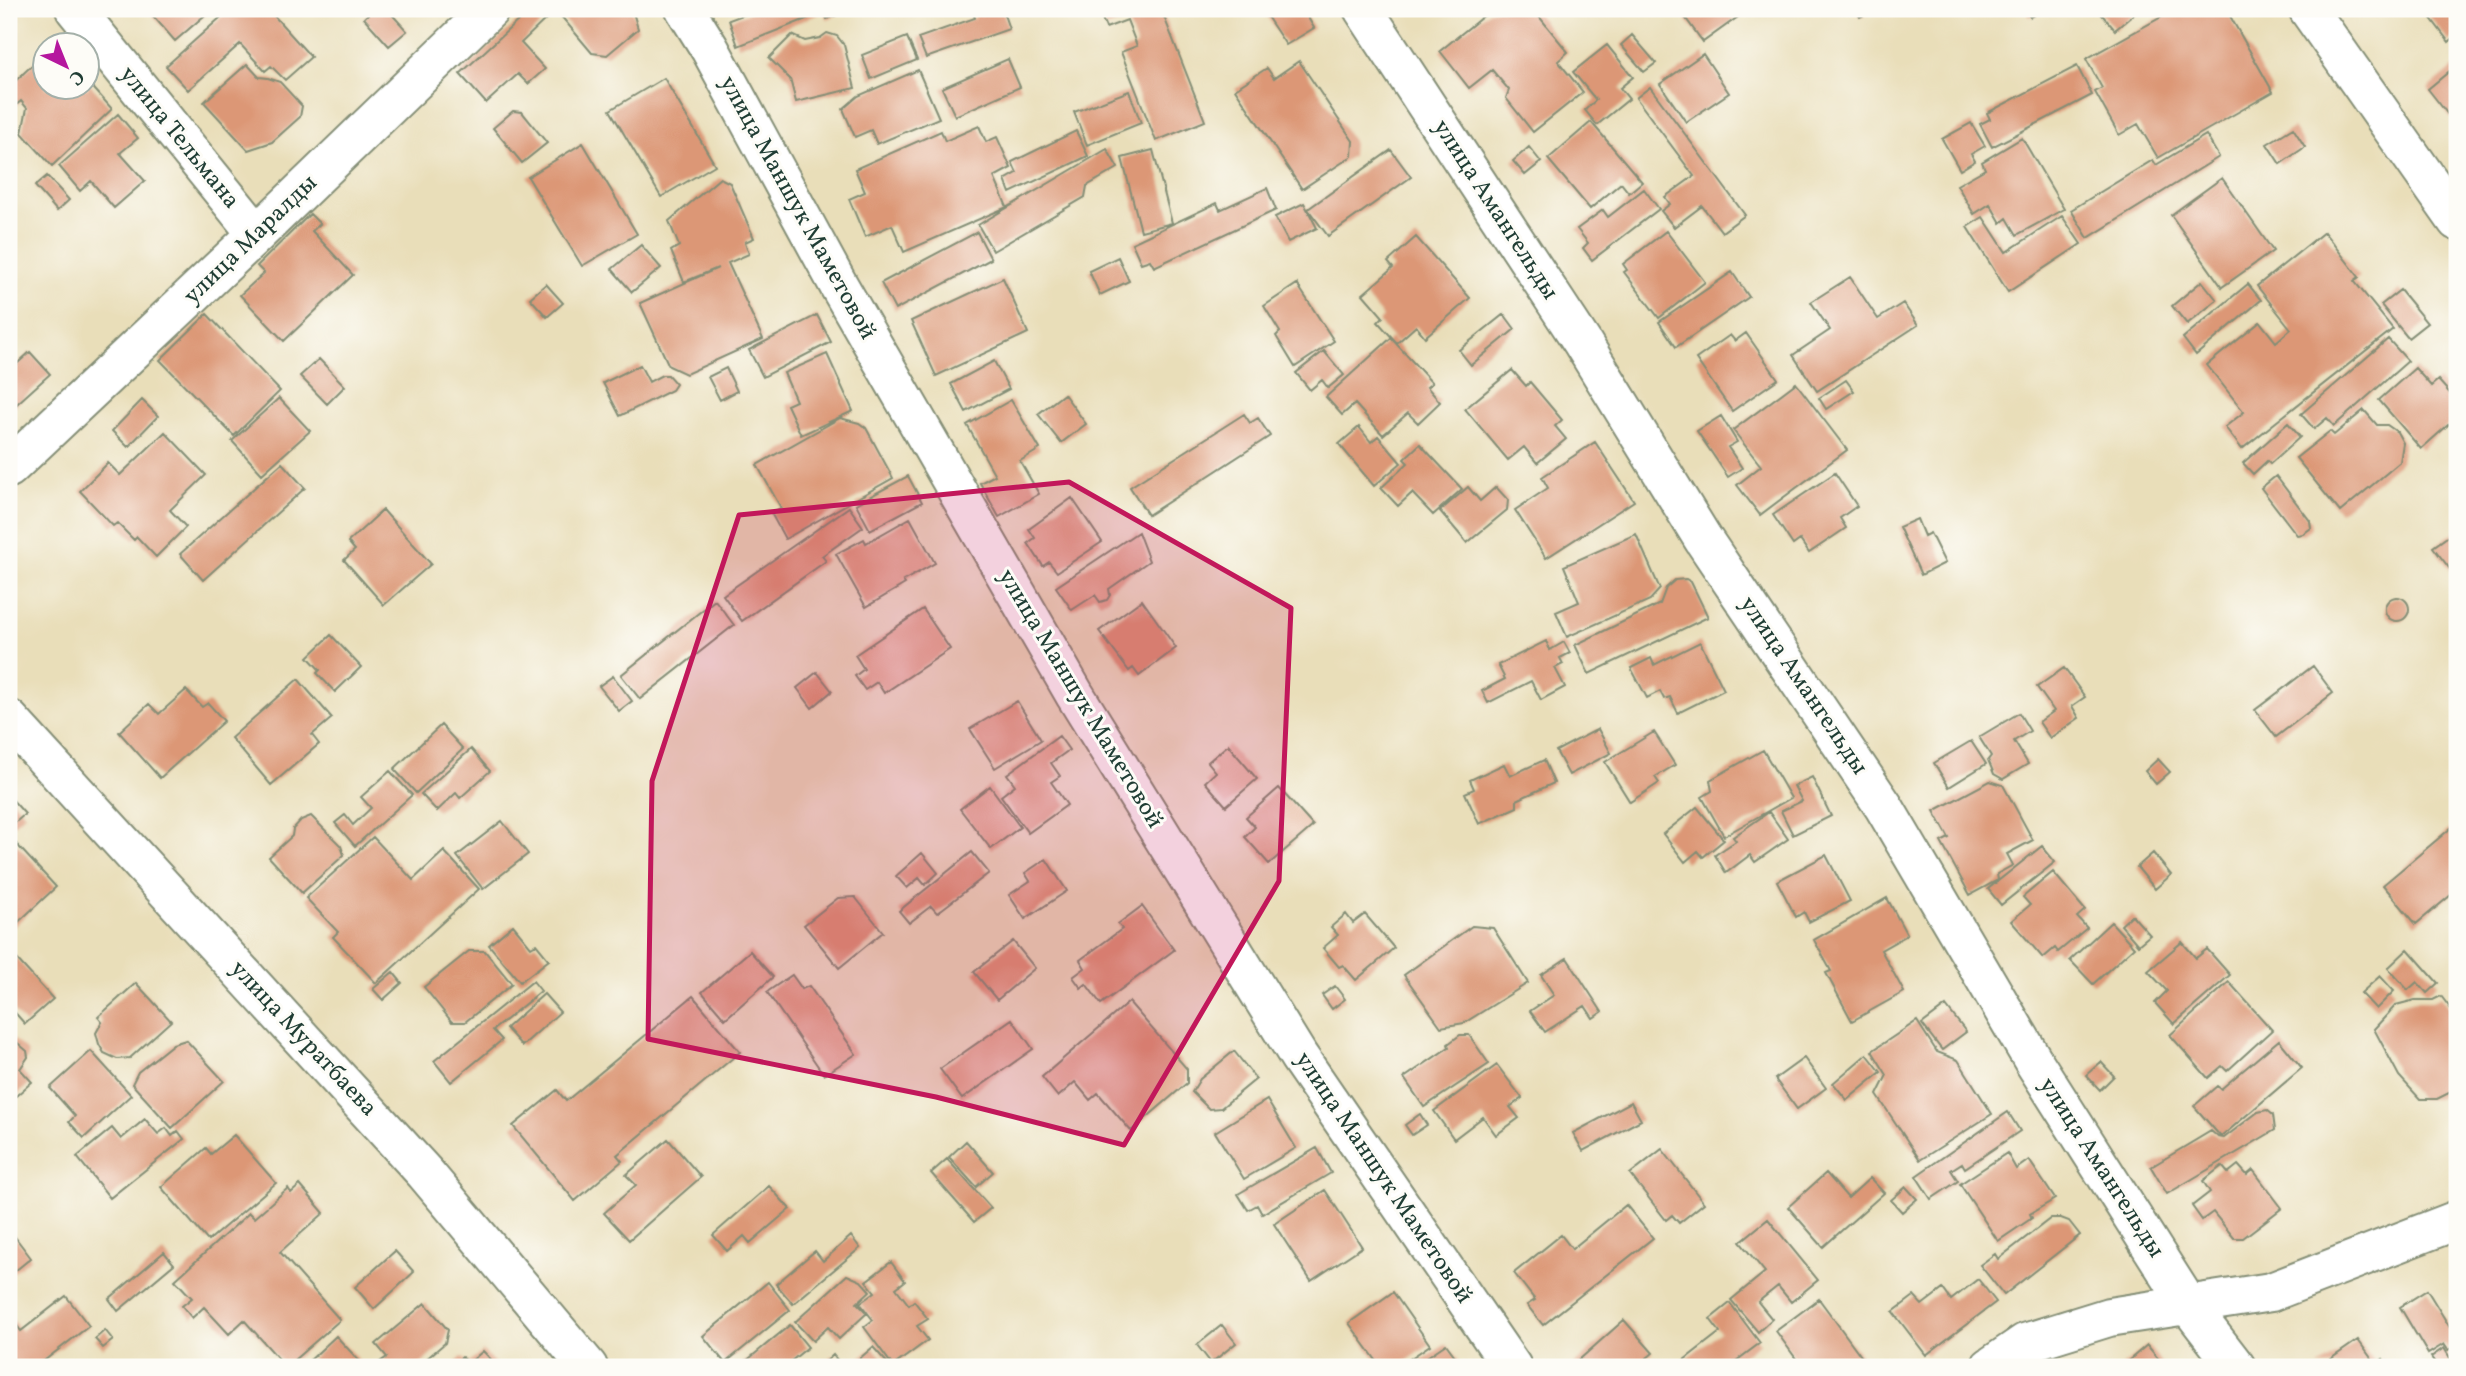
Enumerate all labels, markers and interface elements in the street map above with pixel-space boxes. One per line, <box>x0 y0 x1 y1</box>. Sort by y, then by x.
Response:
north arrow <box>32 32 102 102</box>
street label: улица Тельмана <box>111 59 247 217</box>
text: С <box>63 63 90 91</box>
street label: улица Маншук Маметовой <box>710 70 884 346</box>
street label: улица Амангельды <box>1424 113 1566 307</box>
street label: улица Маралды <box>176 167 326 313</box>
street label: улица Маншук Маметовой <box>989 563 1171 835</box>
street label: улица Амангельды <box>1730 590 1876 782</box>
street label: улица Муратбаева <box>221 953 385 1125</box>
street label: улица Маншук Маметовой <box>1286 1045 1480 1311</box>
street label: улица Амангельды <box>2030 1071 2172 1265</box>

